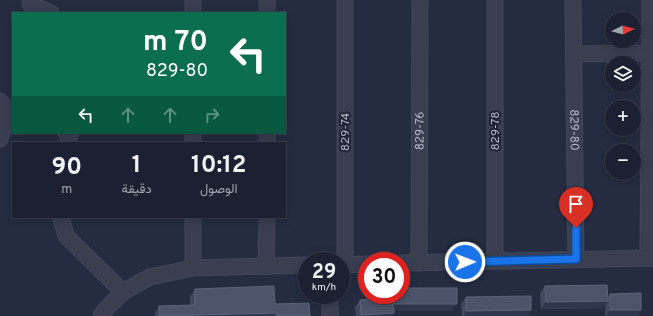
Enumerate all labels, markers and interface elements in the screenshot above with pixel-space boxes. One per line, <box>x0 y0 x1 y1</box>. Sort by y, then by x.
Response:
north arrow <box>605 12 641 48</box>
map controls <box>605 12 641 180</box>
text: 70 m <box>143 25 208 61</box>
icon: left <box>222 28 274 80</box>
button: layers <box>605 56 641 92</box>
text: 829-80 <box>146 60 208 83</box>
button: + <box>605 100 641 136</box>
icon: left <box>75 104 97 126</box>
icon: ahead <box>117 104 139 126</box>
icon: ahead <box>159 104 181 126</box>
icon: right <box>201 104 223 126</box>
street label: 829-80 <box>565 109 582 151</box>
street label: 829-78 <box>488 111 504 151</box>
street label: 829-76 <box>412 112 429 150</box>
street label: 829-74 <box>338 113 354 151</box>
button: − <box>605 144 641 180</box>
text: 1 <box>132 151 141 181</box>
text: 10:12 <box>191 151 247 181</box>
text: 90 <box>51 153 82 183</box>
text: m <box>61 182 72 198</box>
text: دقيقة <box>122 182 152 198</box>
text: الوصول <box>200 182 238 198</box>
pin <box>559 187 593 228</box>
icon: arrive <box>565 193 587 215</box>
position arrow <box>444 241 486 283</box>
speed limit sign: 30 <box>358 252 410 304</box>
text: 29 <box>312 260 336 286</box>
text: km/h <box>312 281 336 294</box>

